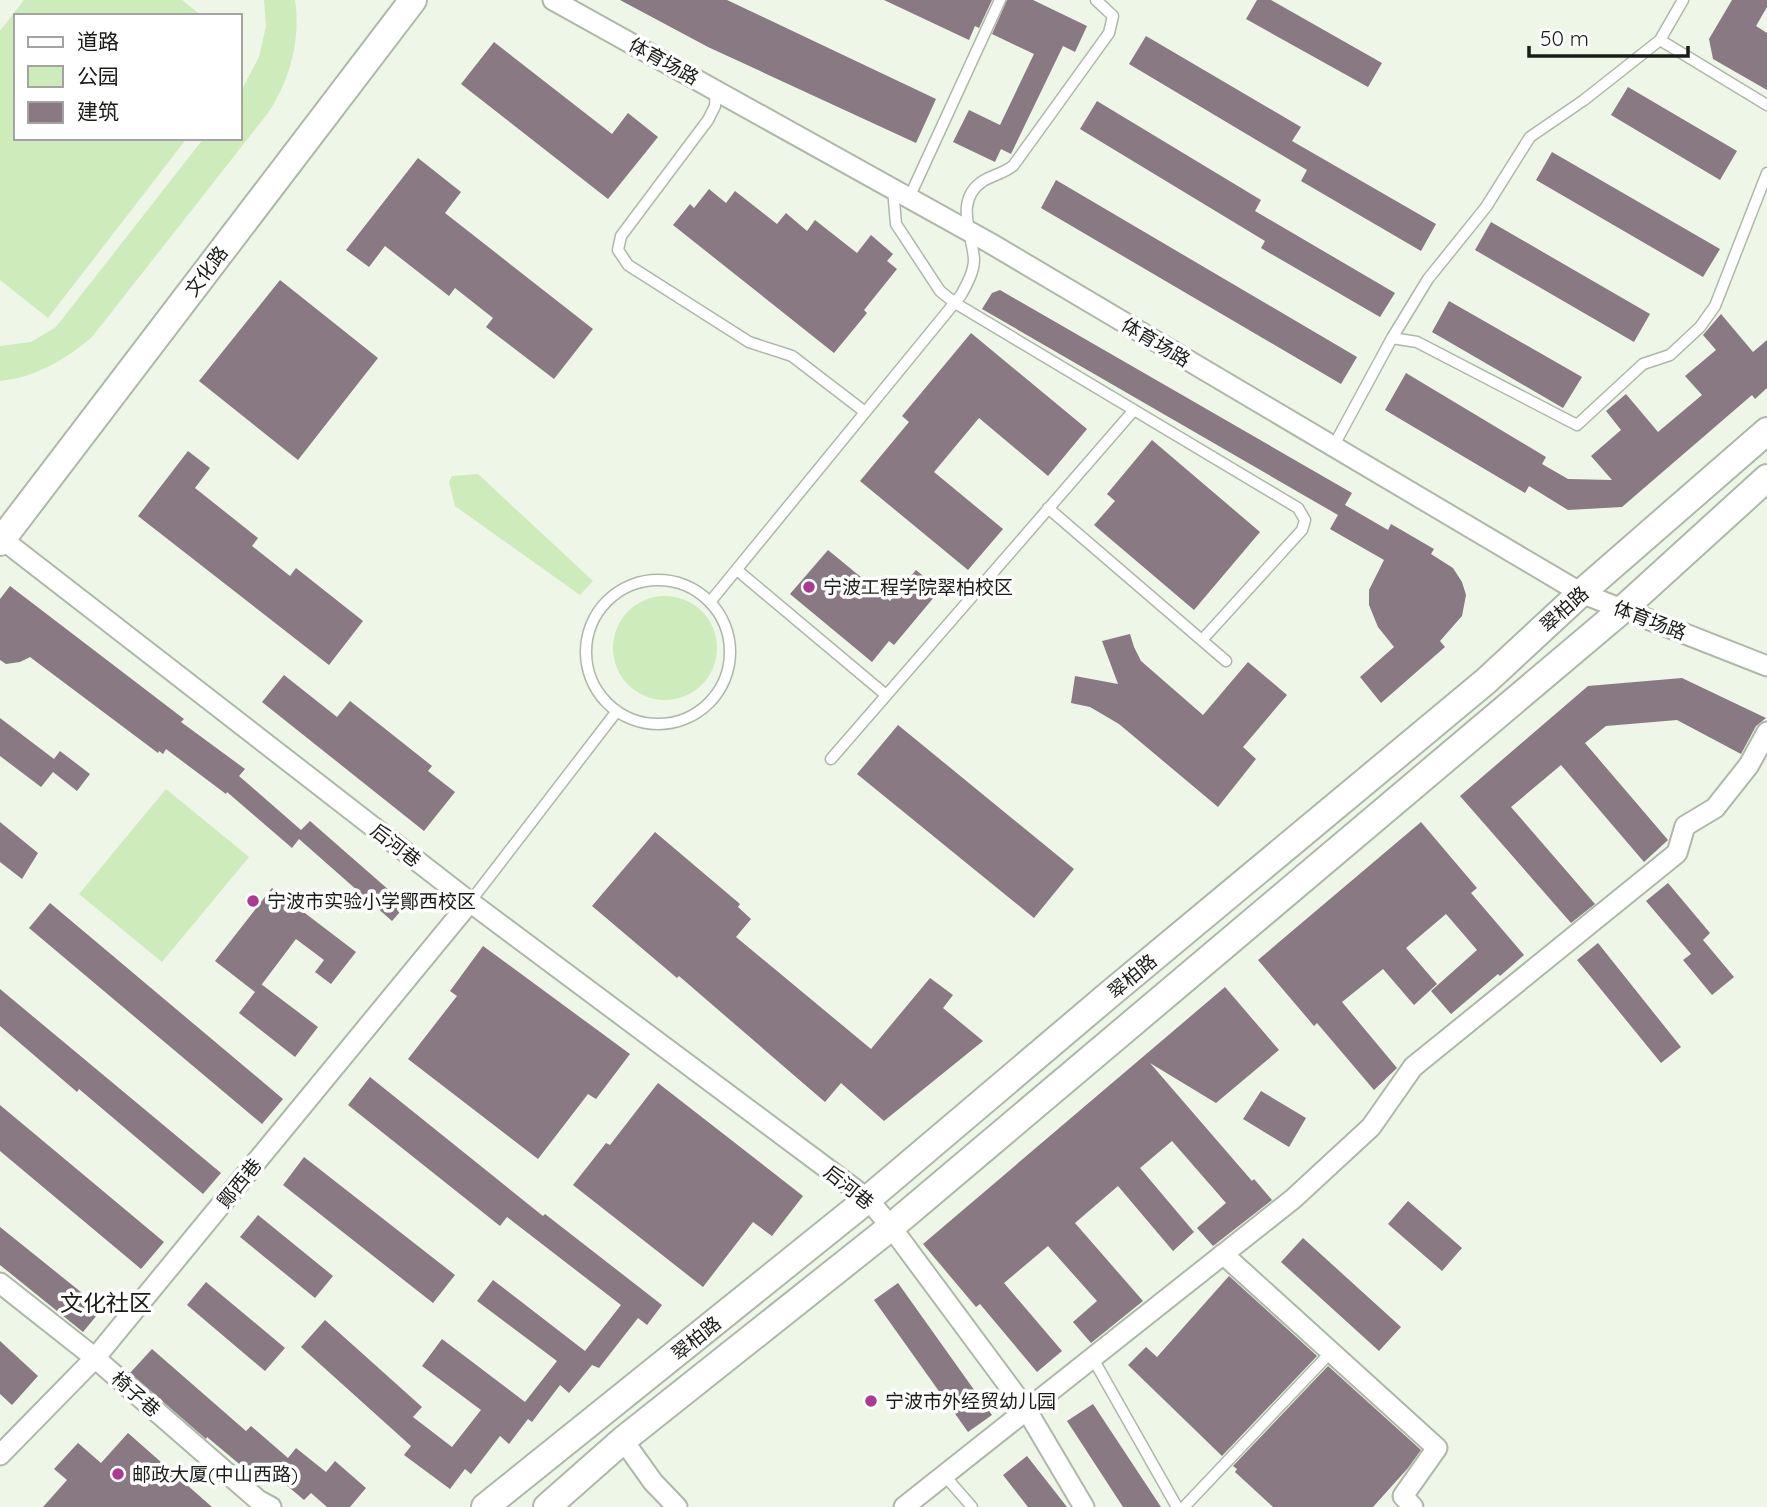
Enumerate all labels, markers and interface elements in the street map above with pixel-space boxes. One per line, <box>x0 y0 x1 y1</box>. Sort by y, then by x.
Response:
legend <box>14 14 242 140</box>
scale bar <box>1529 14 1688 58</box>
text: 50 m <box>1540 25 1589 51</box>
text: 道路 <box>77 28 119 54</box>
street label: 体育场路 <box>625 32 703 90</box>
text: 公园 <box>77 63 119 89</box>
text: 建筑 <box>77 98 119 124</box>
street label: 文化路 <box>179 241 233 301</box>
street label: 体育场路 <box>1117 312 1195 372</box>
place label: 宁波工程学院翠柏校区 <box>823 575 1013 599</box>
marker: 宁波工程学院翠柏校区 <box>801 579 817 595</box>
street label: 翠柏路 <box>1535 581 1593 637</box>
street label: 体育场路 <box>1610 595 1690 645</box>
street label: 后河巷 <box>366 818 426 872</box>
place label: 宁波市实验小学鄮西校区 <box>267 889 476 913</box>
marker: 宁波市实验小学鄮西校区 <box>245 893 261 909</box>
street label: 翠柏路 <box>1102 948 1162 1004</box>
street label: 鄮西巷 <box>212 1153 266 1213</box>
street label: 后河巷 <box>819 1160 879 1214</box>
district label: 文化社区 <box>60 1288 152 1317</box>
street label: 翠柏路 <box>666 1311 726 1365</box>
street label: 椅子巷 <box>107 1366 165 1422</box>
place label: 宁波市外经贸幼儿园 <box>885 1389 1056 1413</box>
marker: 宁波市外经贸幼儿园 <box>863 1393 879 1409</box>
place label: 邮政大厦(中山西路) <box>132 1462 298 1486</box>
marker: 邮政大厦(中山西路) <box>110 1466 126 1482</box>

